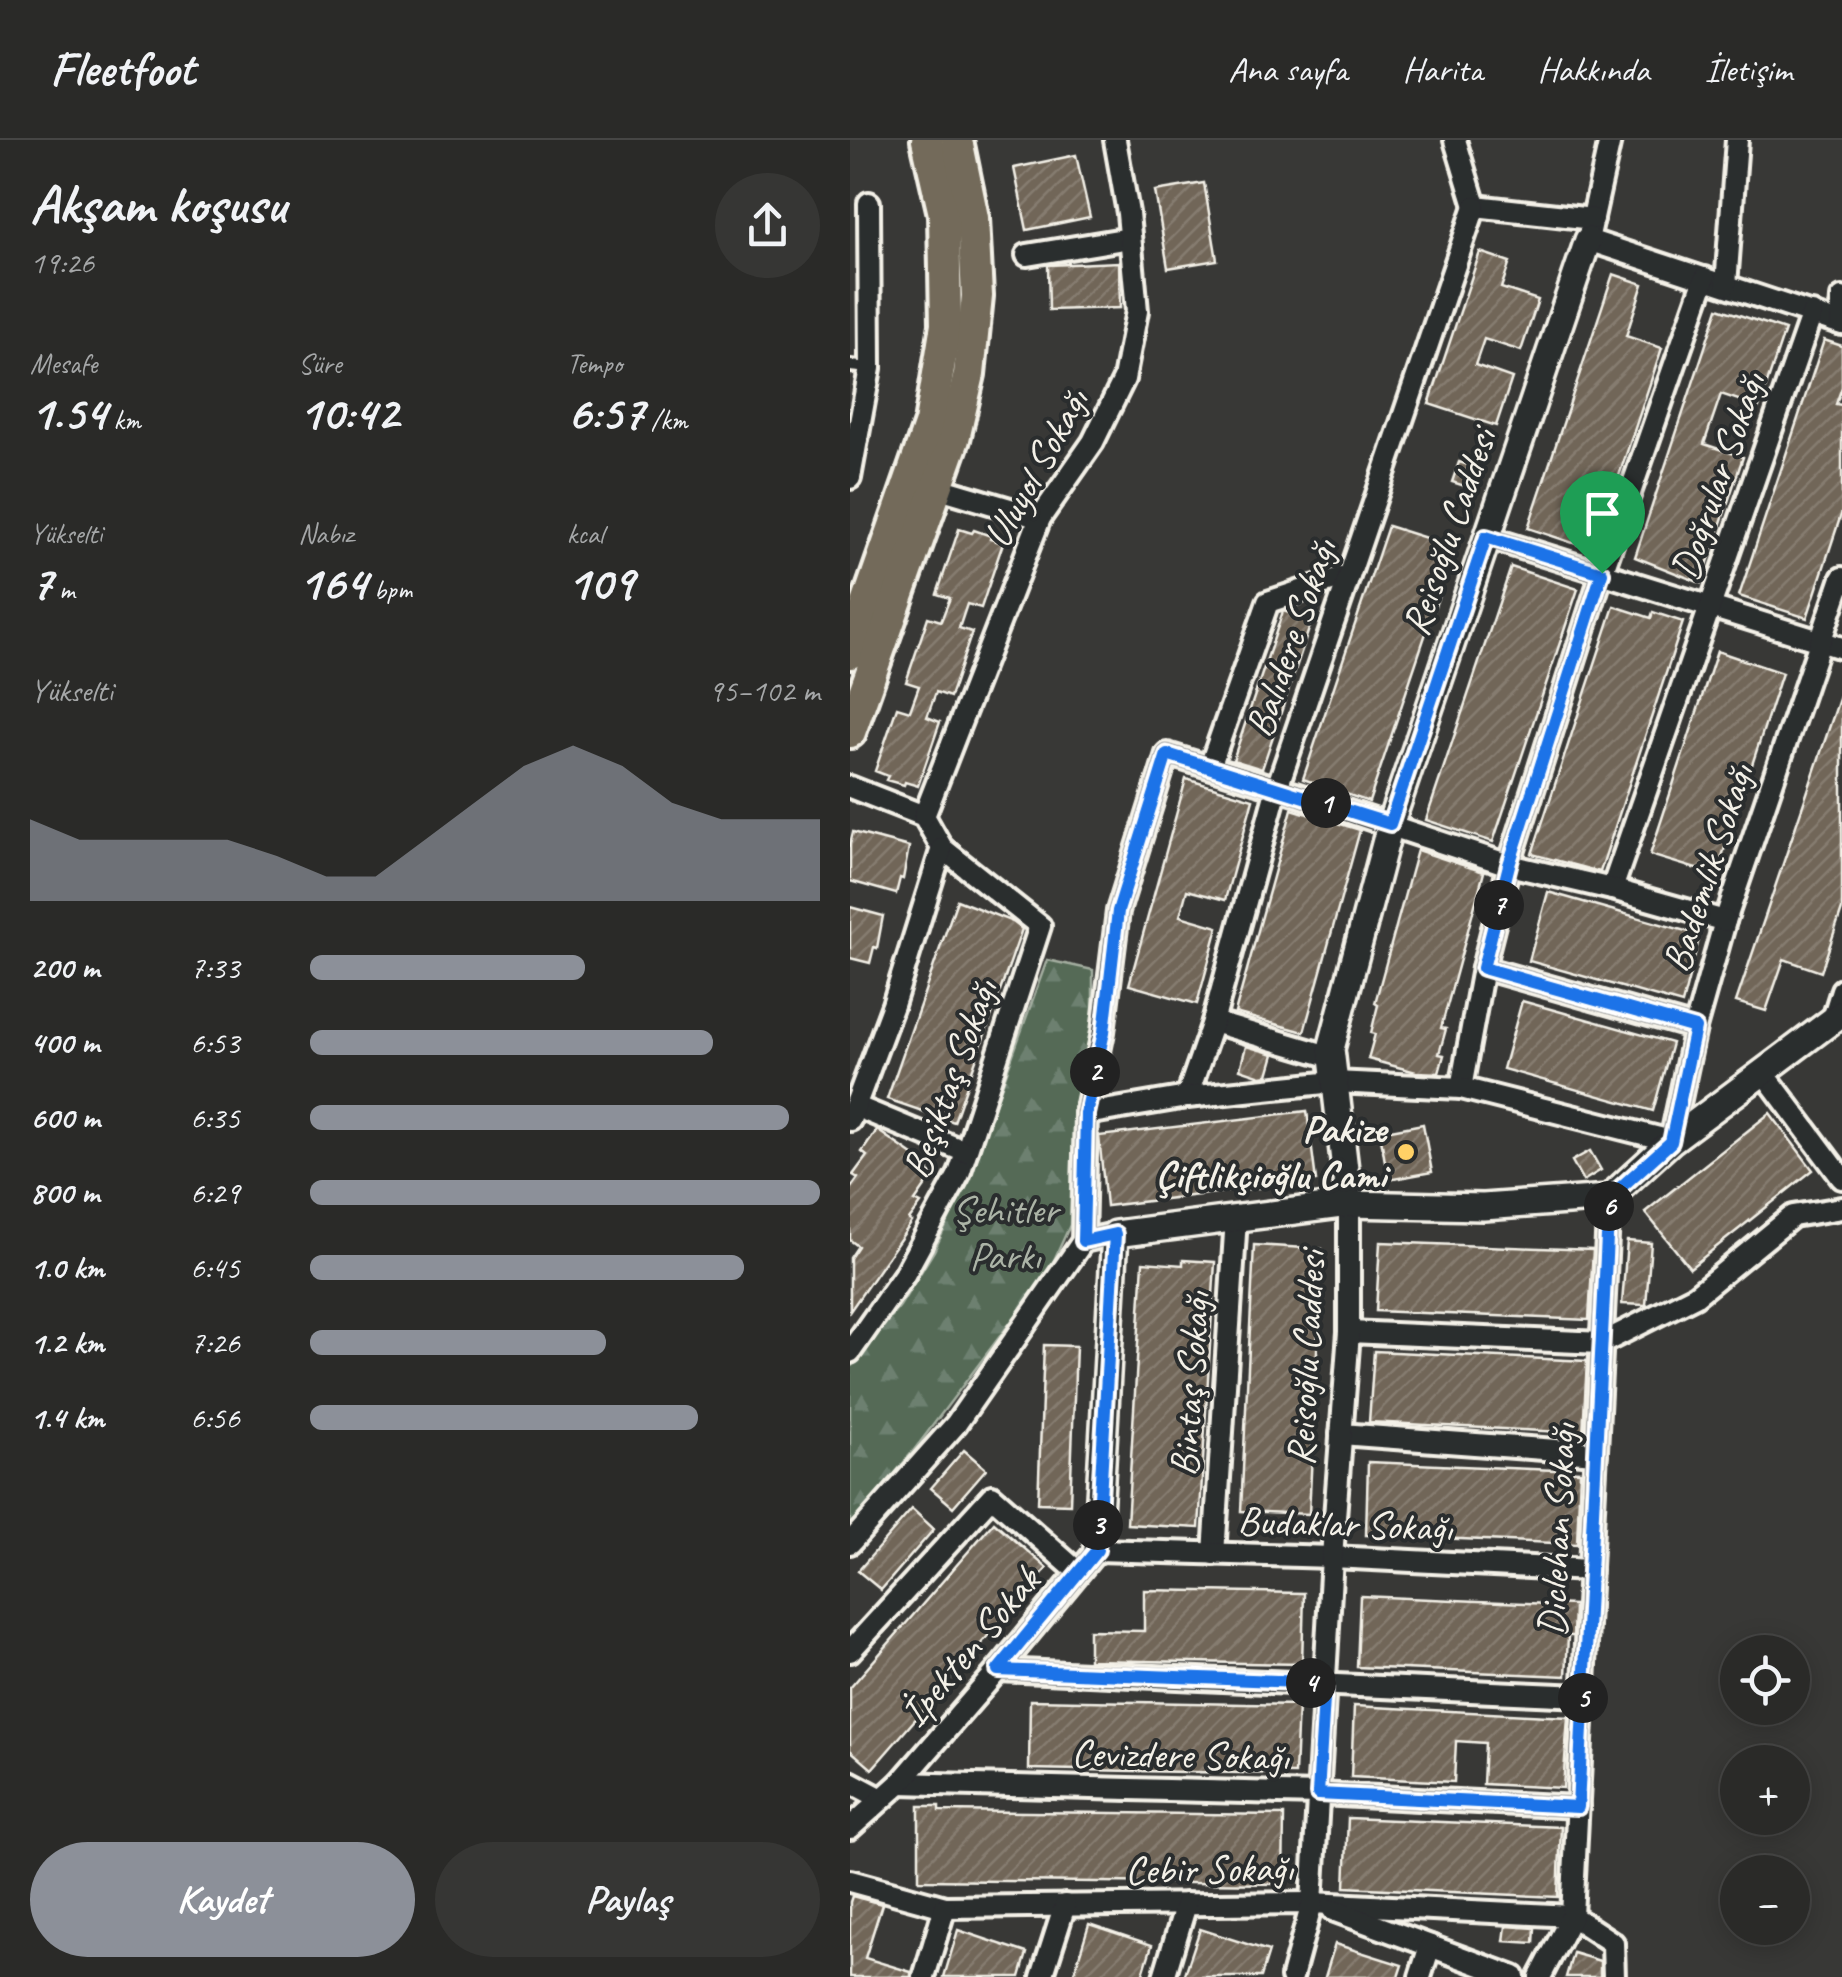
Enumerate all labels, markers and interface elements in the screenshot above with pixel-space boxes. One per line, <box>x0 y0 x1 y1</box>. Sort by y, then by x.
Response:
text: Fleetfoot <box>50 39 195 99</box>
text: Ana sayfa <box>1228 47 1347 92</box>
text: Harita <box>1402 47 1483 92</box>
text: Hakkında <box>1538 47 1649 92</box>
text: İletişim <box>1704 47 1792 92</box>
text: Akşam koşusu <box>30 169 286 239</box>
button: share <box>715 173 820 278</box>
text: 19:26 <box>30 242 94 283</box>
text: Mesafe <box>30 346 97 381</box>
text: Süre <box>298 346 341 381</box>
text: Tempo <box>567 346 622 381</box>
street label: Doğrular Sokağı <box>1659 365 1777 586</box>
street label: Uluyol Sokağı <box>972 379 1101 556</box>
text: 1.54 <box>30 381 107 444</box>
text: 10:42 <box>298 381 398 444</box>
text: 6:57 <box>567 381 644 444</box>
text: km <box>107 402 141 437</box>
text: /km <box>644 402 687 437</box>
street label: Reisoğlu Caddesi <box>1390 418 1509 642</box>
pin <box>1560 471 1645 574</box>
icon: arrive <box>1575 486 1630 541</box>
text: Yükselti <box>30 516 103 551</box>
text: Nabız <box>298 516 354 551</box>
text: kcal <box>567 516 604 551</box>
street label: Balıdere Sokağı <box>1234 531 1349 743</box>
text: 7 <box>30 551 52 614</box>
text: 164 <box>298 551 367 614</box>
text: 109 <box>567 551 634 614</box>
text: m <box>52 572 75 607</box>
text: bpm <box>367 572 412 607</box>
text: Yükselti <box>30 670 113 711</box>
text: 95–102 m <box>708 670 820 711</box>
street label: Bademlik Sokağı <box>1651 756 1766 978</box>
pin: 1 <box>1301 778 1351 828</box>
text: 1 <box>1320 785 1332 820</box>
pin: 7 <box>1474 880 1524 930</box>
text: 7 <box>1493 887 1505 922</box>
text: 200 m <box>30 947 99 988</box>
text: 7:33 <box>190 947 240 988</box>
street label: Beşiktaş Sokağı <box>891 971 1010 1185</box>
text: 400 m <box>30 1022 99 1063</box>
text: 6:53 <box>190 1022 240 1063</box>
pin: 2 <box>1070 1047 1120 1097</box>
text: 2 <box>1089 1054 1101 1089</box>
text: 600 m <box>30 1097 100 1138</box>
text: 6:35 <box>190 1097 240 1138</box>
place label: Pakize Çiftlikçioğlu Cami <box>1156 1104 1391 1200</box>
marker: Pakize Çiftlikçioğlu Cami <box>1395 1141 1417 1163</box>
text: 800 m <box>30 1172 99 1213</box>
text: 6:29 <box>190 1172 240 1213</box>
pin: 6 <box>1584 1181 1634 1231</box>
park label: Şehitler Parkı <box>952 1185 1062 1281</box>
text: 6 <box>1602 1188 1616 1223</box>
street label: Reisoğlu Caddesi <box>1275 1245 1337 1467</box>
text: 1.0 km <box>30 1247 104 1288</box>
text: 6:45 <box>190 1247 240 1288</box>
street label: Bintaş Sokağı <box>1159 1289 1221 1478</box>
text: 1.2 km <box>30 1322 104 1363</box>
text: 7:26 <box>190 1322 240 1363</box>
text: 1.4 km <box>30 1397 104 1438</box>
text: 6:56 <box>190 1397 240 1438</box>
street label: Diclehan Sokağı <box>1526 1421 1588 1638</box>
street label: Budaklar Sokağı <box>1237 1495 1455 1553</box>
pin: 3 <box>1073 1500 1123 1550</box>
text: 3 <box>1092 1507 1104 1542</box>
street label: İpekten Sokak <box>889 1555 1053 1737</box>
map controls <box>1720 1635 1810 1945</box>
button: locate <box>1720 1635 1810 1725</box>
pin: 4 <box>1286 1658 1336 1708</box>
text: 4 <box>1305 1665 1317 1700</box>
pin: 5 <box>1558 1673 1608 1723</box>
text: 5 <box>1577 1680 1589 1715</box>
street label: Cevizdere Sokağı <box>1071 1728 1291 1782</box>
button: + <box>1720 1745 1810 1835</box>
button: Kaydet <box>30 1842 415 1957</box>
button: Paylaş <box>435 1842 820 1957</box>
street label: Cebir Sokağı <box>1124 1843 1295 1895</box>
button: − <box>1720 1855 1810 1945</box>

